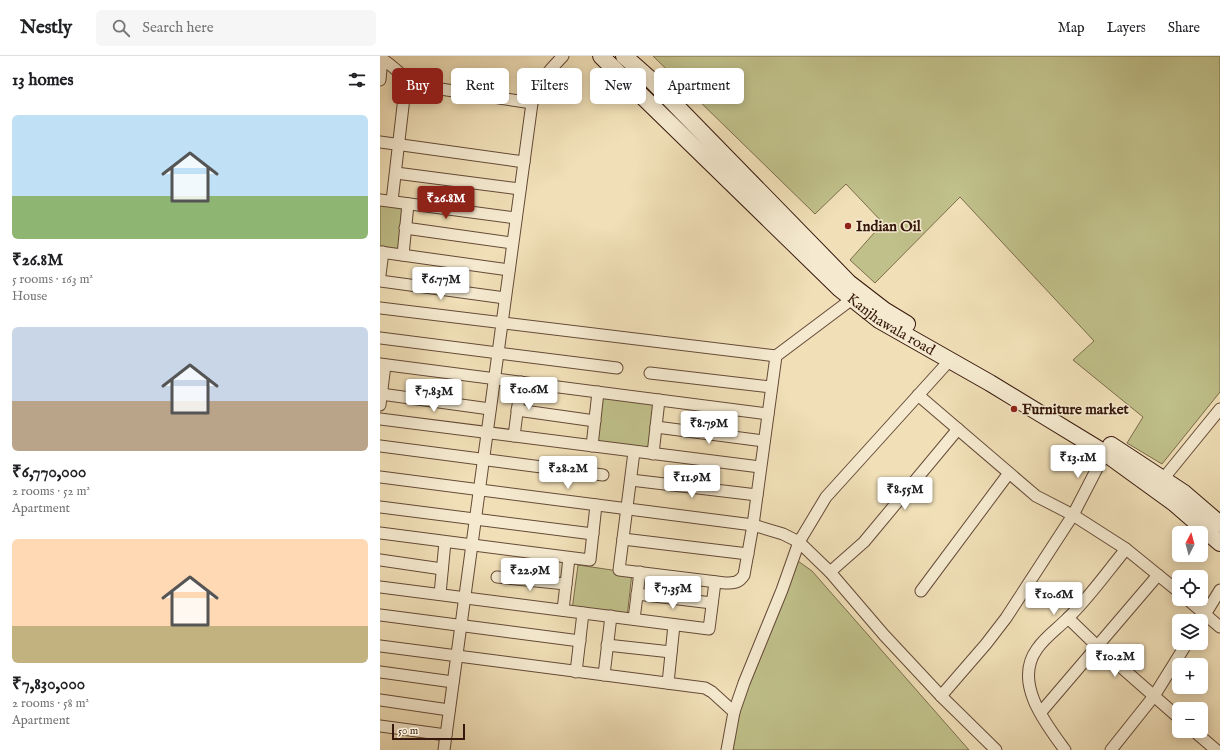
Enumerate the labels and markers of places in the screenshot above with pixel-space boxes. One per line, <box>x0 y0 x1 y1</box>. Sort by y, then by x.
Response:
pin: ₹26.8M <box>413 186 479 220</box>
place label: Indian Oil <box>856 217 922 236</box>
marker: Indian Oil <box>843 221 853 231</box>
pin: ₹6.77M <box>408 267 474 301</box>
pin: ₹10.6M <box>496 377 562 411</box>
pin: ₹7.83M <box>401 379 467 413</box>
place label: Furniture market <box>1022 400 1130 419</box>
marker: Furniture market <box>1009 404 1019 414</box>
pin: ₹8.79M <box>676 411 742 445</box>
pin: ₹13.1M <box>1045 445 1111 479</box>
pin: ₹28.2M <box>535 456 601 490</box>
pin: ₹11.9M <box>659 465 725 499</box>
pin: ₹8.55M <box>872 477 938 511</box>
pin: ₹22.9M <box>497 558 563 592</box>
pin: ₹7.35M <box>640 576 706 610</box>
pin: ₹10.6M <box>1021 582 1087 616</box>
pin: ₹10.2M <box>1082 644 1148 678</box>

